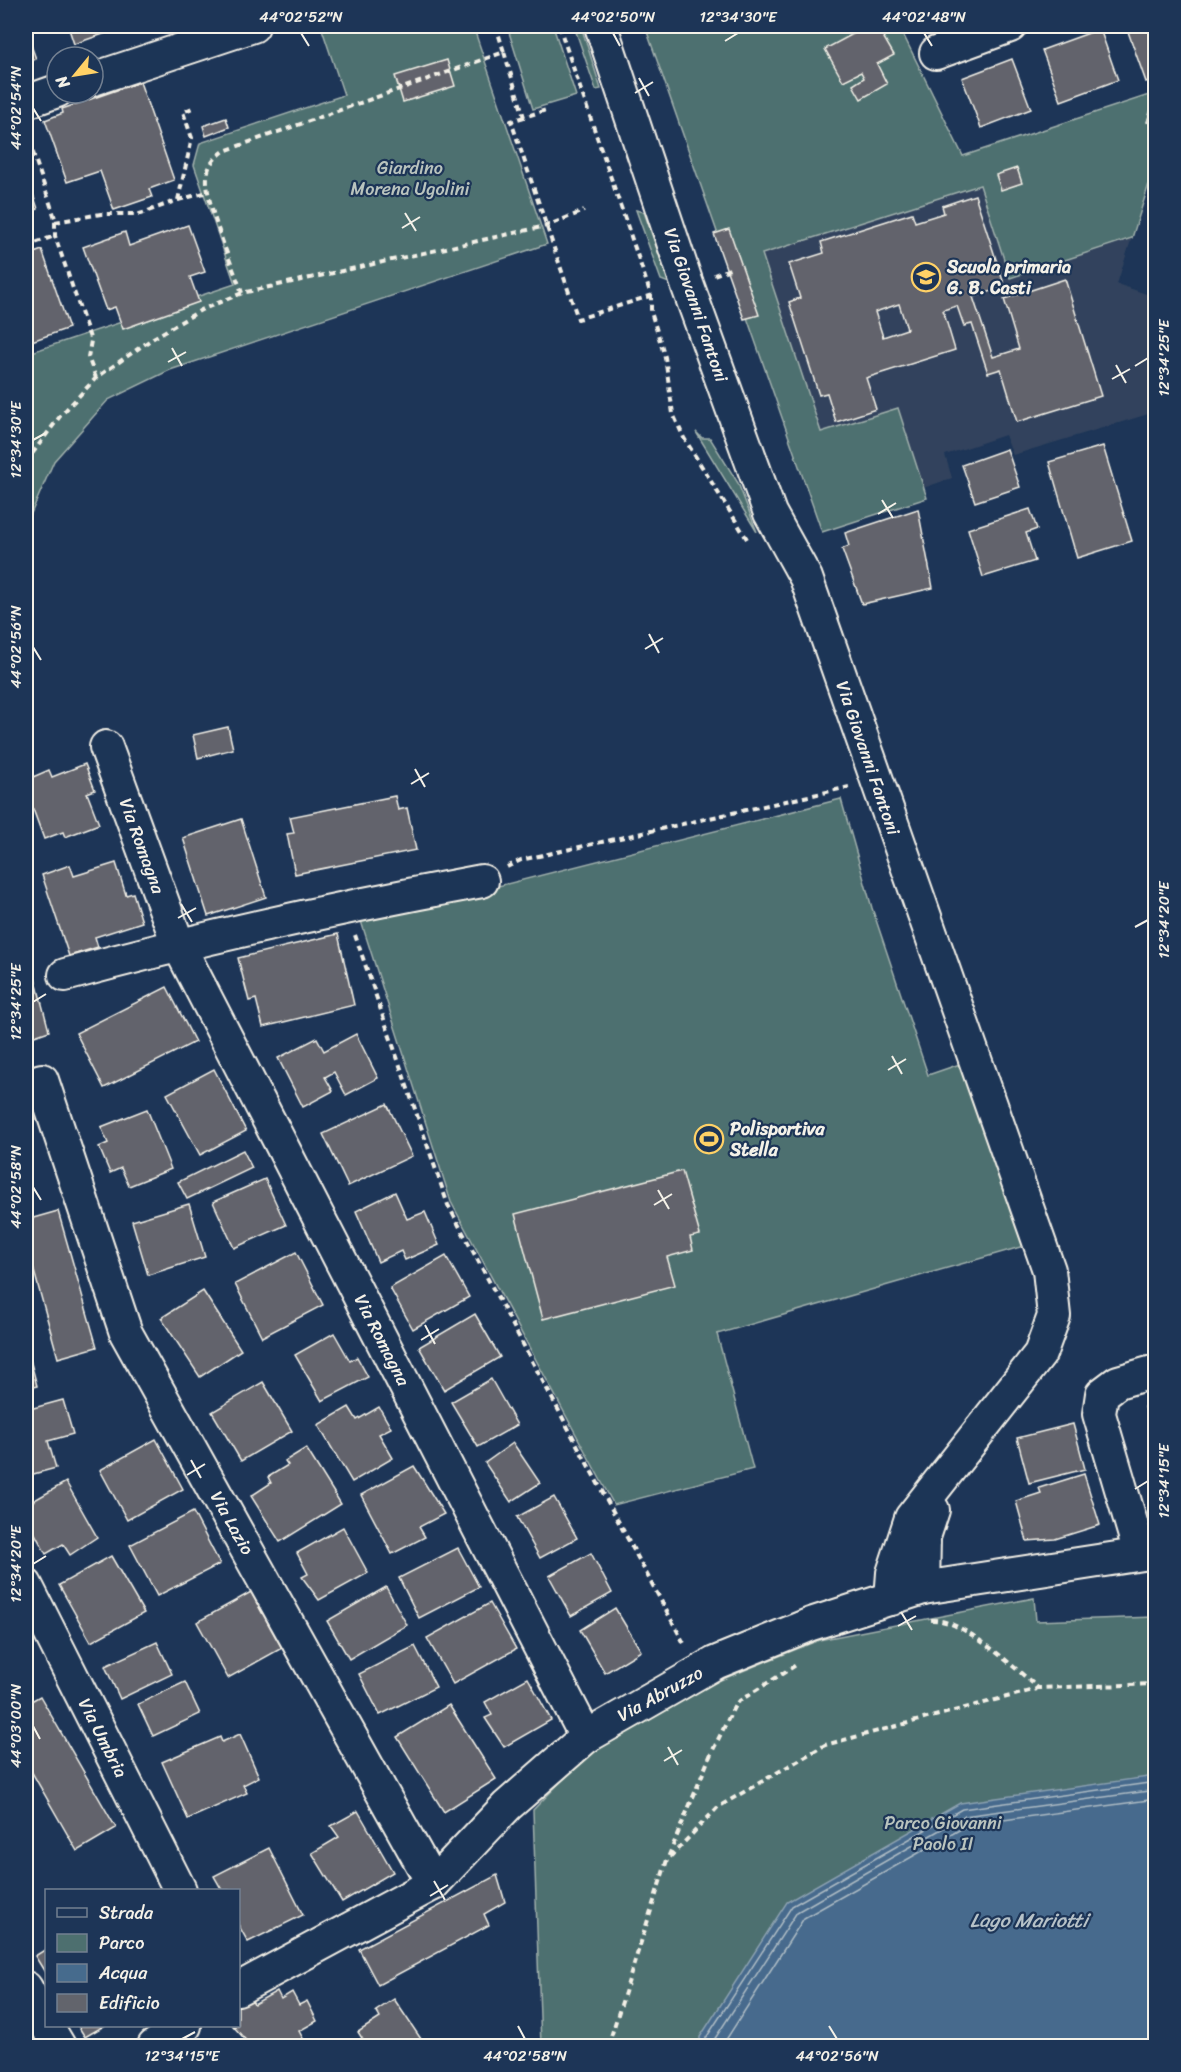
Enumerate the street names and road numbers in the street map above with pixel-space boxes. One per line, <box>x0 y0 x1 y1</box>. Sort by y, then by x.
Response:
street label: Via Giovanni Fantoni <box>655 223 738 388</box>
street label: Via Giovanni Fantoni <box>827 676 910 841</box>
street label: Via Romagna <box>110 794 174 899</box>
street label: Via Romagna <box>345 1288 419 1393</box>
street label: Via Lazio <box>201 1485 263 1561</box>
street label: Via Abruzzo <box>611 1657 709 1731</box>
street label: Via Umbria <box>69 1692 137 1784</box>

